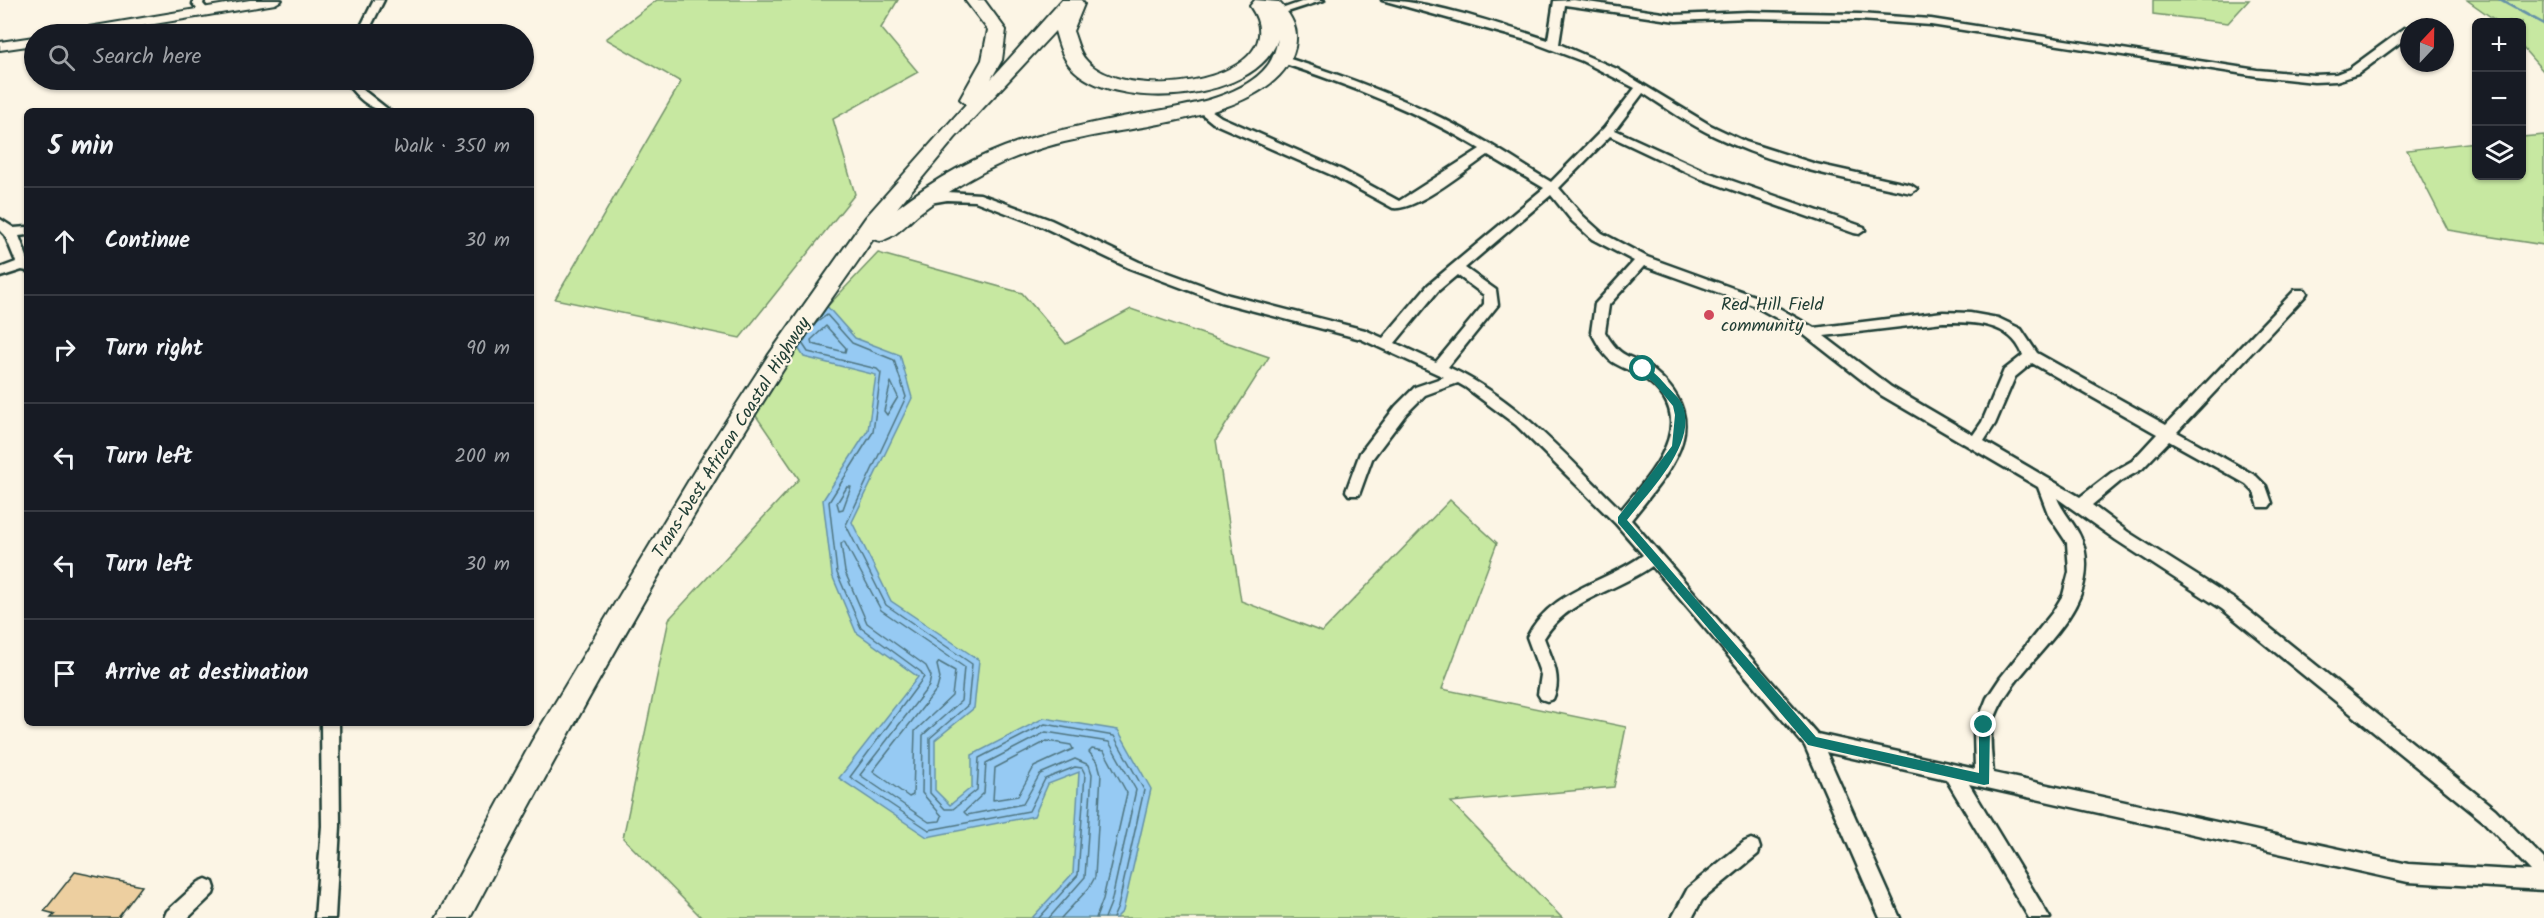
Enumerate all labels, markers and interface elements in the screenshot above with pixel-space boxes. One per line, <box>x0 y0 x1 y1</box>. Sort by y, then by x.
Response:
north arrow <box>2400 18 2454 72</box>
map controls <box>2472 18 2526 180</box>
button: + <box>2472 18 2526 72</box>
search box <box>24 24 534 90</box>
text: Search here <box>93 40 201 75</box>
icon: search <box>45 41 78 74</box>
button: − <box>2472 72 2526 126</box>
text: 5 min <box>48 126 114 168</box>
button: layers <box>2472 126 2526 180</box>
text: Walk · 350 m <box>394 131 510 163</box>
text: Continue <box>105 224 190 259</box>
icon: ahead <box>48 225 81 258</box>
text: 30 m <box>465 225 510 257</box>
place label: Red Hill Field community <box>1721 291 1824 341</box>
marker: Red Hill Field community <box>1702 308 1716 322</box>
street label: Trans-West African Coastal Highway <box>645 311 819 565</box>
text: Turn right <box>105 332 203 367</box>
icon: right <box>48 333 81 366</box>
text: 90 m <box>466 333 510 365</box>
route start <box>1629 355 1655 381</box>
text: Turn left <box>105 440 192 475</box>
icon: left <box>48 441 81 474</box>
text: 200 m <box>454 441 510 473</box>
text: Turn left <box>105 548 192 583</box>
icon: left <box>48 549 81 582</box>
text: 30 m <box>465 549 510 581</box>
text: Arrive at destination <box>105 656 308 691</box>
icon: arrive <box>48 657 81 690</box>
route end <box>1970 711 1996 737</box>

